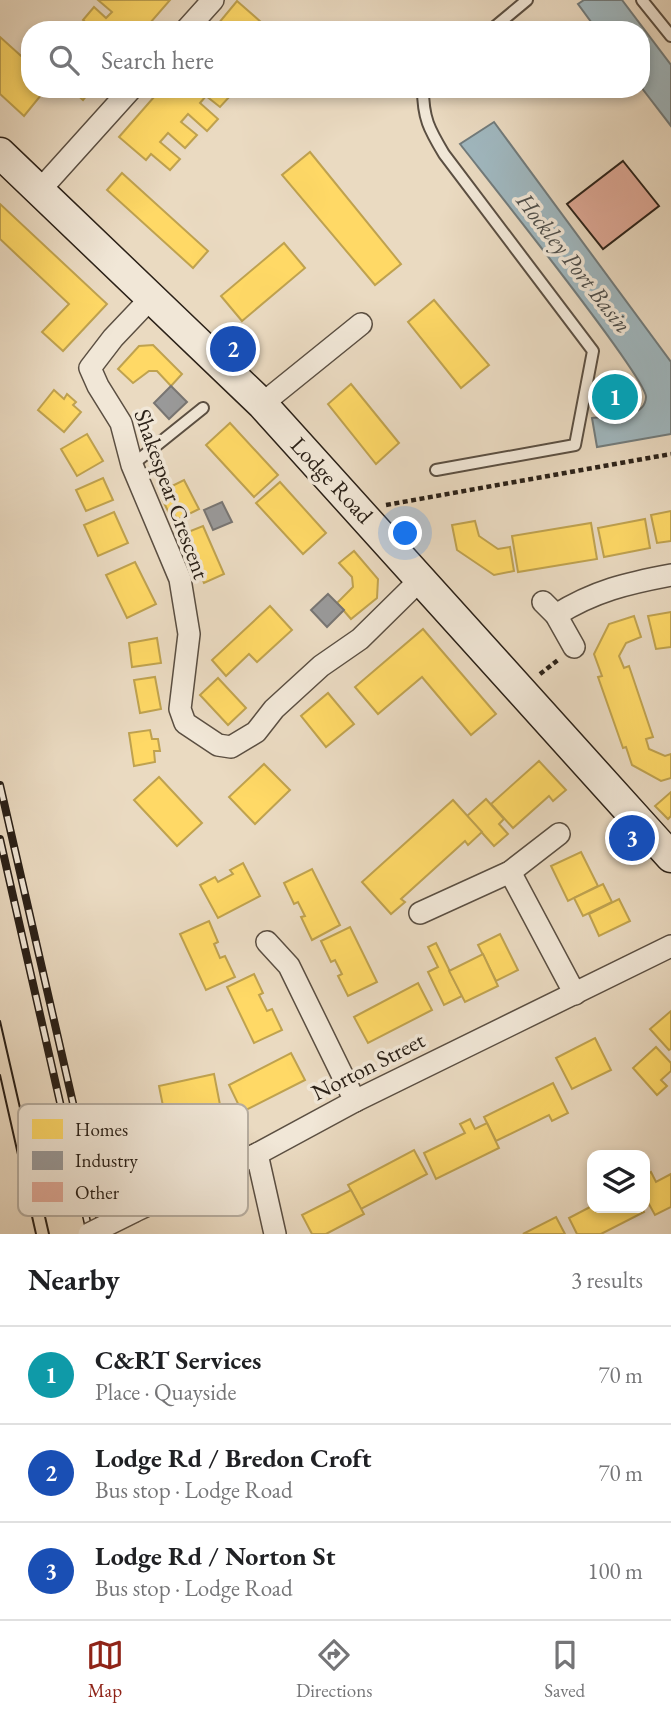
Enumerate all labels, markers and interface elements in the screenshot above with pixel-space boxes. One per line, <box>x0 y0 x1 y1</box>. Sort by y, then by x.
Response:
search box <box>21 21 650 98</box>
icon: search <box>45 41 83 79</box>
text: Search here <box>101 43 214 77</box>
water label: Hockley Port Basin <box>509 185 639 339</box>
pin: 2 <box>210 323 256 375</box>
pin: 1 <box>592 371 638 423</box>
street label: Shakespear Crescent <box>127 405 217 584</box>
street label: Lodge Road <box>284 430 380 530</box>
your location <box>388 516 422 550</box>
pin: 3 <box>609 812 655 864</box>
street label: Norton Street <box>306 1024 430 1107</box>
legend <box>18 1104 248 1216</box>
text: Homes <box>75 1117 128 1142</box>
text: Industry <box>75 1148 139 1173</box>
map controls <box>587 1150 650 1213</box>
button: layers <box>587 1150 650 1213</box>
text: Other <box>75 1180 120 1205</box>
text: Nearby <box>28 1260 120 1299</box>
text: 3 results <box>571 1265 643 1295</box>
text: C&RT Services <box>95 1343 261 1377</box>
text: 1 <box>45 1360 57 1390</box>
text: 70 m <box>598 1360 643 1390</box>
text: Place · Quayside <box>95 1377 236 1407</box>
text: Lodge Rd / Bredon Croft <box>95 1441 371 1475</box>
text: 2 <box>45 1458 57 1488</box>
text: 70 m <box>598 1458 643 1488</box>
text: Bus stop · Lodge Road <box>95 1475 293 1505</box>
text: Lodge Rd / Norton St <box>95 1539 335 1573</box>
text: 3 <box>45 1556 57 1586</box>
text: 100 m <box>587 1556 643 1586</box>
text: Bus stop · Lodge Road <box>95 1573 293 1603</box>
tab: Map <box>86 1636 124 1703</box>
tab: Directions <box>296 1636 372 1703</box>
tab: Saved <box>544 1636 585 1703</box>

